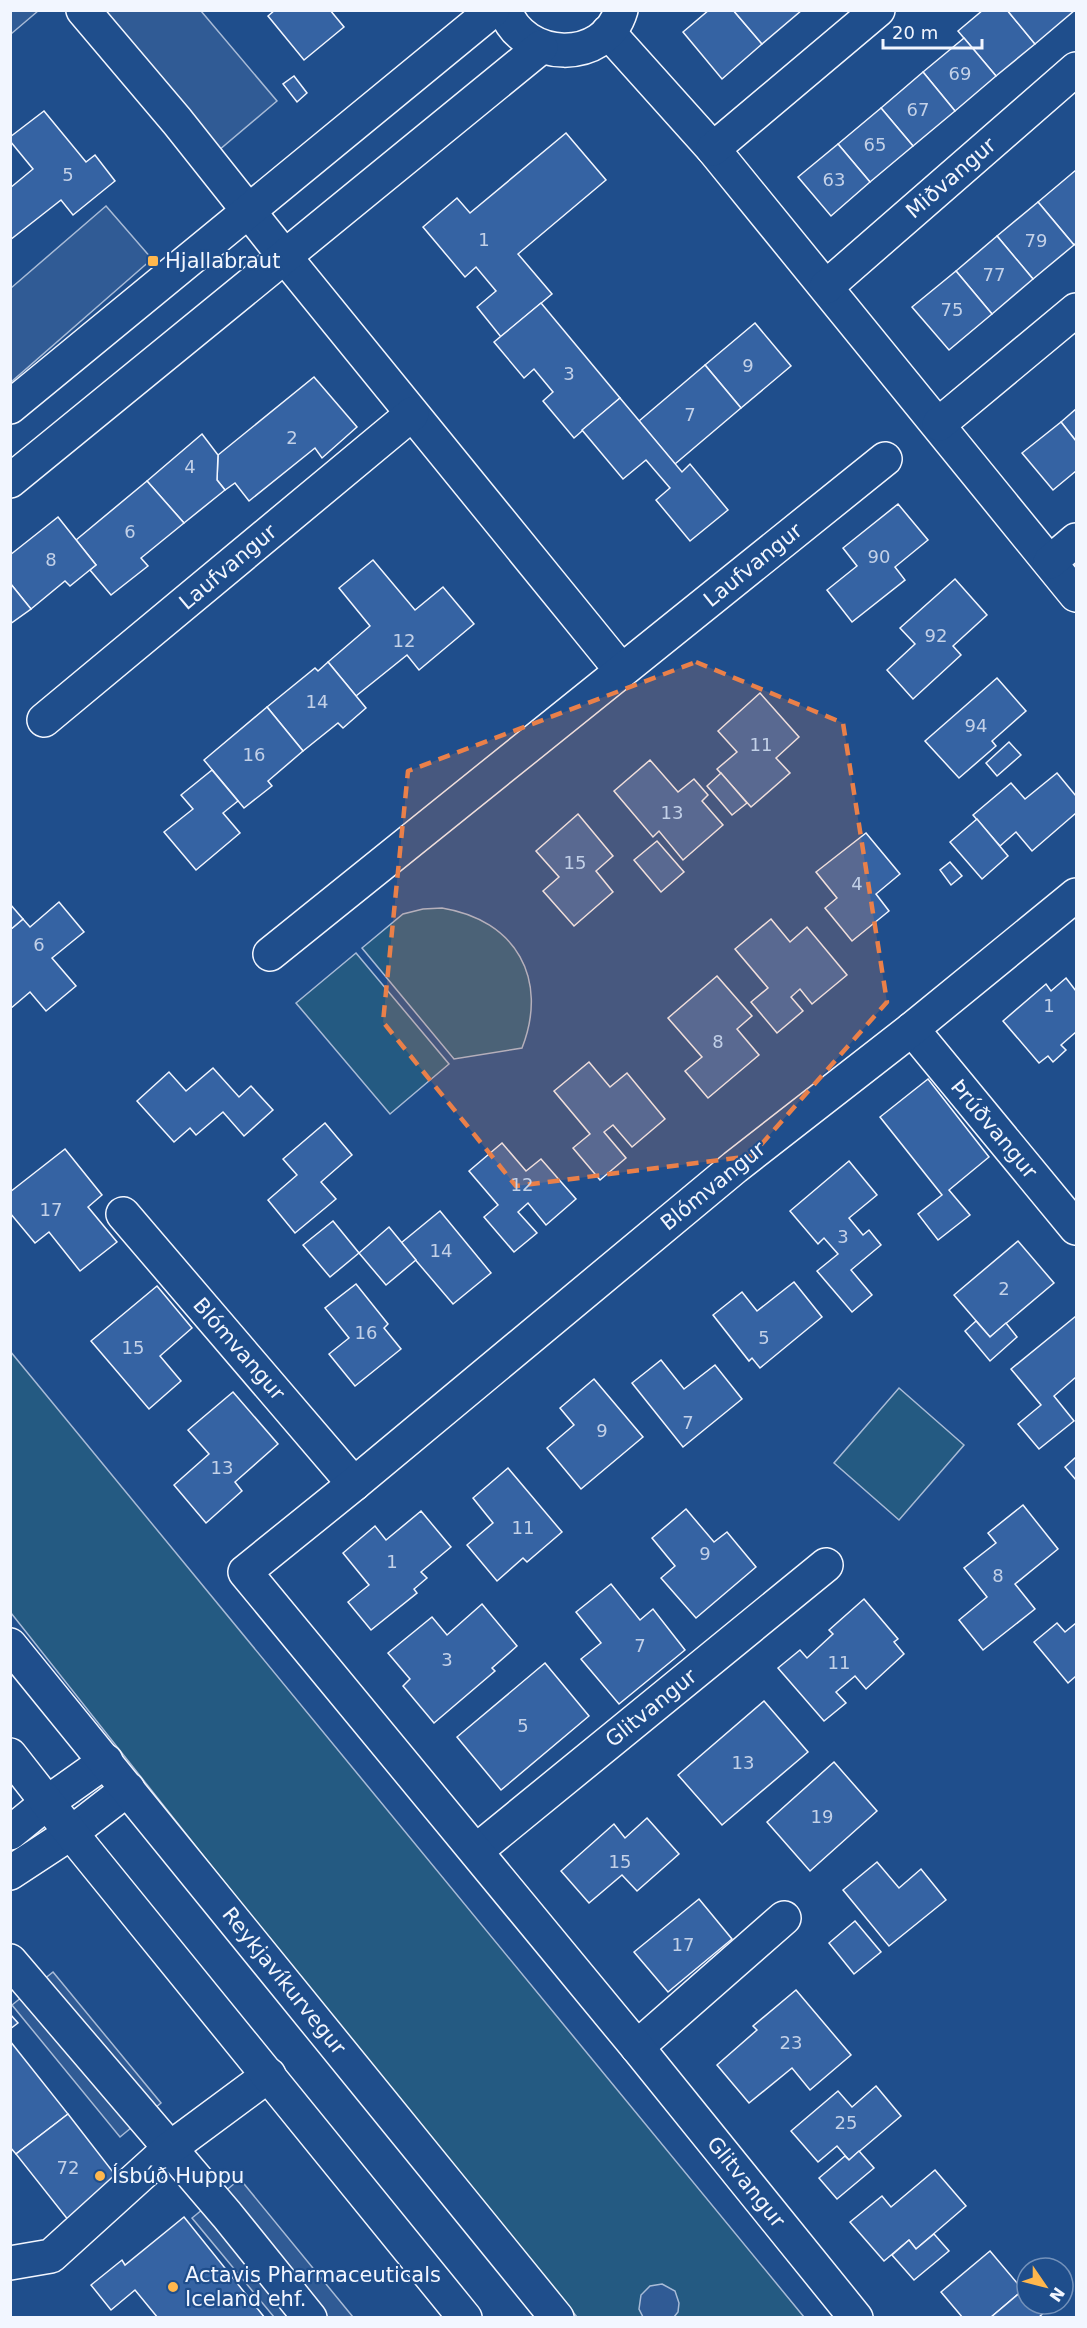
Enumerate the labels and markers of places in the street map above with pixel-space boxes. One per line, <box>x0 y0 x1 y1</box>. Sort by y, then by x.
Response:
place label: Hjallabraut <box>165 249 280 273</box>
marker: Hjallabraut <box>146 254 160 268</box>
place label: Ísbúð Huppu <box>112 2163 244 2188</box>
marker: Ísbúð Huppu <box>93 2169 107 2183</box>
place label: Actavis Pharmaceuticals Iceland ehf. <box>185 2263 441 2311</box>
marker: Actavis Pharmaceuticals Iceland ehf. <box>166 2280 180 2294</box>

